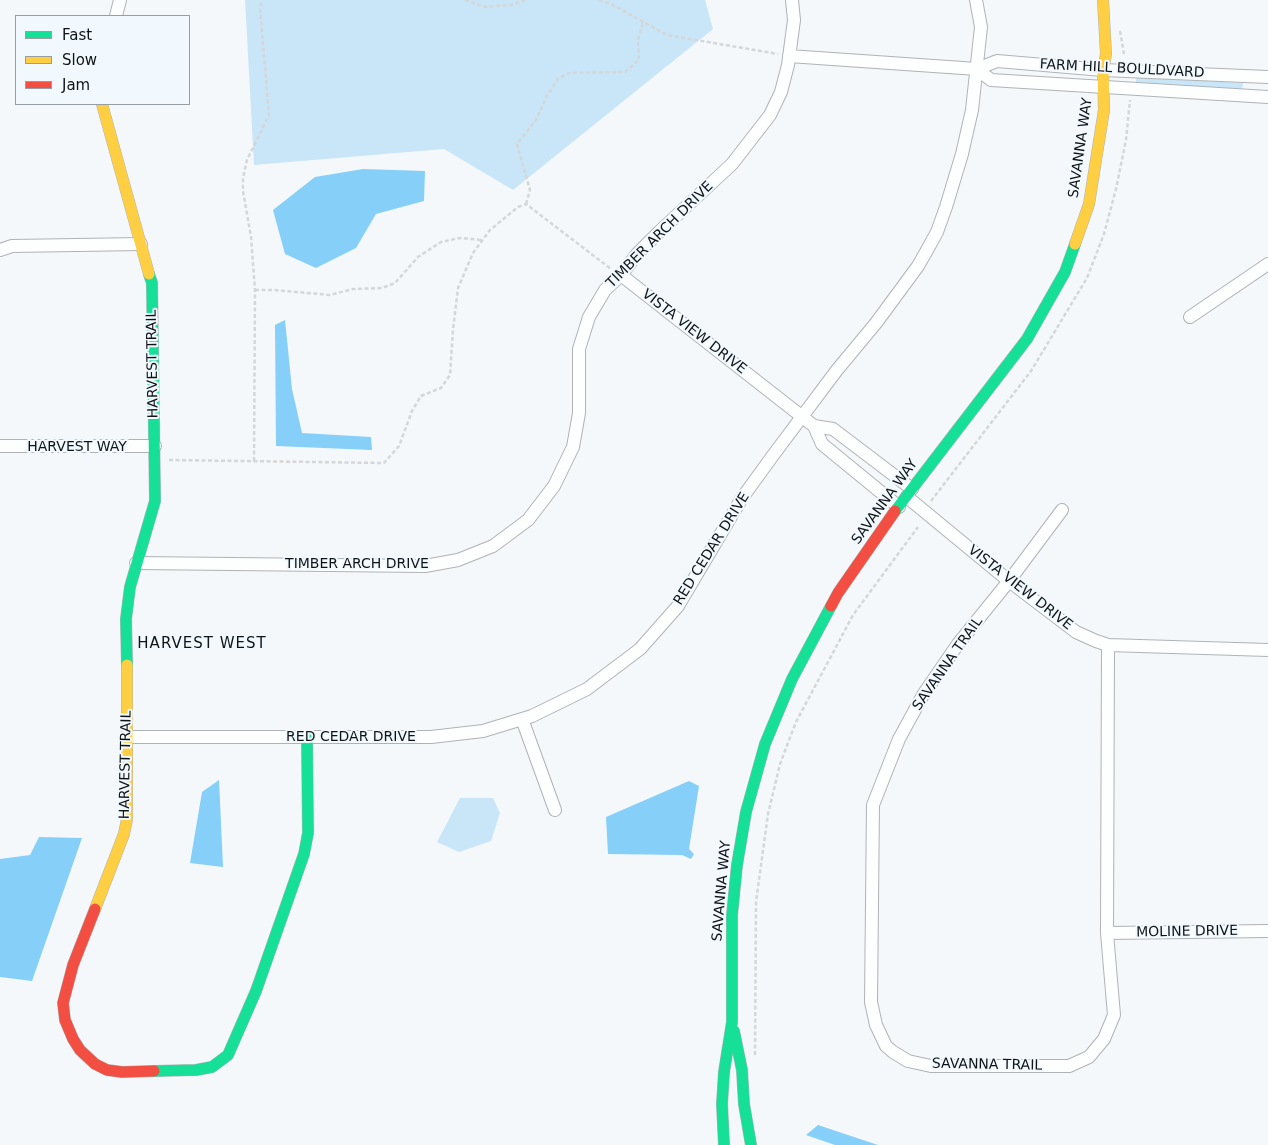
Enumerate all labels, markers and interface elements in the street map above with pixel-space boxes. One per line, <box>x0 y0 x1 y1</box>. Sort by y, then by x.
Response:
legend <box>15 15 190 105</box>
text: Fast <box>62 26 92 44</box>
text: Slow <box>62 51 97 69</box>
street label: FARM HILL BOULDVARD <box>1039 56 1205 82</box>
text: Jam <box>62 76 90 94</box>
street label: SAVANNA WAY <box>1066 97 1096 199</box>
street label: TIMBER ARCH DRIVE <box>603 178 717 292</box>
street label: VISTA VIEW DRIVE <box>638 286 750 378</box>
street label: HARVEST TRAIL <box>144 310 162 418</box>
street label: HARVEST WAY <box>27 439 127 455</box>
street label: SAVANNA WAY <box>848 456 922 548</box>
street label: RED CEDAR DRIVE <box>670 490 754 608</box>
street label: VISTA VIEW DRIVE <box>964 542 1076 634</box>
street label: TIMBER ARCH DRIVE <box>285 556 429 572</box>
street label: SAVANNA TRAIL <box>909 614 987 714</box>
district label: HARVEST WEST <box>136 635 268 653</box>
street label: HARVEST TRAIL <box>117 711 135 819</box>
street label: RED CEDAR DRIVE <box>286 729 416 745</box>
street label: SAVANNA WAY <box>709 840 735 942</box>
street label: MOLINE DRIVE <box>1136 923 1238 941</box>
street label: SAVANNA TRAIL <box>932 1056 1042 1074</box>

